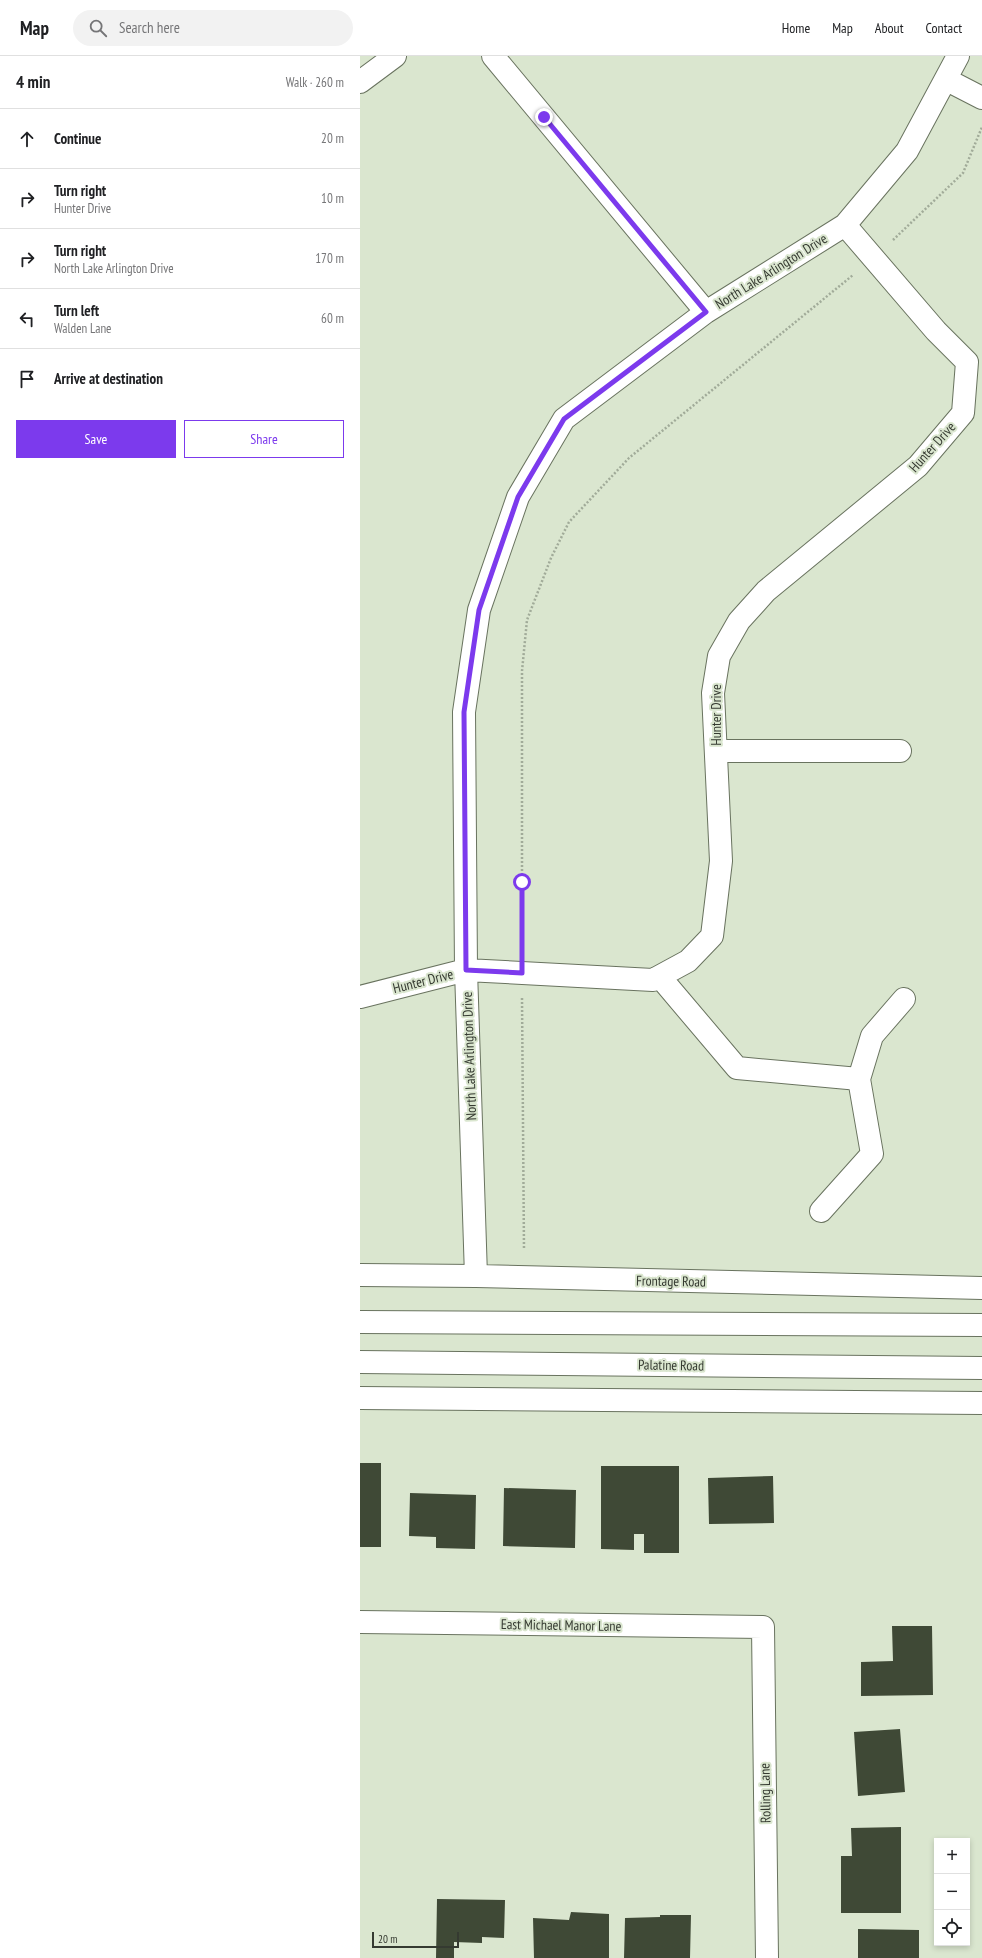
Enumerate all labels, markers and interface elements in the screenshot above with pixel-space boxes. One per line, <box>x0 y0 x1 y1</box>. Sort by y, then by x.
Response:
search box <box>73 10 353 46</box>
text: Map <box>20 16 49 40</box>
icon: search <box>87 17 109 39</box>
text: Search here <box>119 18 180 37</box>
text: Home <box>782 19 810 37</box>
text: Map <box>832 19 853 37</box>
text: About <box>875 19 904 37</box>
text: Contact <box>926 19 962 37</box>
text: 4 min <box>16 71 50 93</box>
text: Walk · 260 m <box>286 74 344 91</box>
route end <box>535 108 553 126</box>
icon: ahead <box>16 128 38 150</box>
text: Continue <box>54 129 101 148</box>
text: 20 m <box>321 130 344 147</box>
text: Turn right <box>54 181 106 200</box>
icon: right <box>16 188 38 210</box>
text: 10 m <box>321 190 344 207</box>
text: Hunter Drive <box>54 200 111 217</box>
street label: North Lake Arlington Drive <box>712 229 831 313</box>
text: Turn right <box>54 241 106 260</box>
icon: right <box>16 248 38 270</box>
text: 170 m <box>315 250 344 267</box>
text: North Lake Arlington Drive <box>54 260 174 277</box>
text: Turn left <box>54 301 99 320</box>
icon: left <box>16 308 38 330</box>
text: 60 m <box>321 310 344 327</box>
text: Walden Lane <box>54 320 111 337</box>
icon: arrive <box>16 368 38 390</box>
text: Arrive at destination <box>54 369 163 388</box>
street label: Hunter Drive <box>905 418 959 476</box>
button: Save <box>16 420 176 458</box>
button: Share <box>184 420 344 458</box>
street label: Hunter Drive <box>707 684 725 746</box>
route start <box>513 873 531 891</box>
street label: Hunter Drive <box>391 965 455 997</box>
street label: North Lake Arlington Drive <box>458 991 480 1121</box>
street label: Frontage Road <box>636 1271 706 1291</box>
street label: Palatine Road <box>638 1355 704 1375</box>
street label: East Michael Manor Lane <box>501 1615 622 1635</box>
street label: Rolling Lane <box>755 1763 775 1823</box>
map controls <box>934 1838 970 1946</box>
button: + <box>934 1838 970 1874</box>
button: − <box>934 1874 970 1910</box>
button: locate <box>934 1910 970 1946</box>
scale bar <box>372 1930 459 1949</box>
text: 20 m <box>378 1932 397 1946</box>

